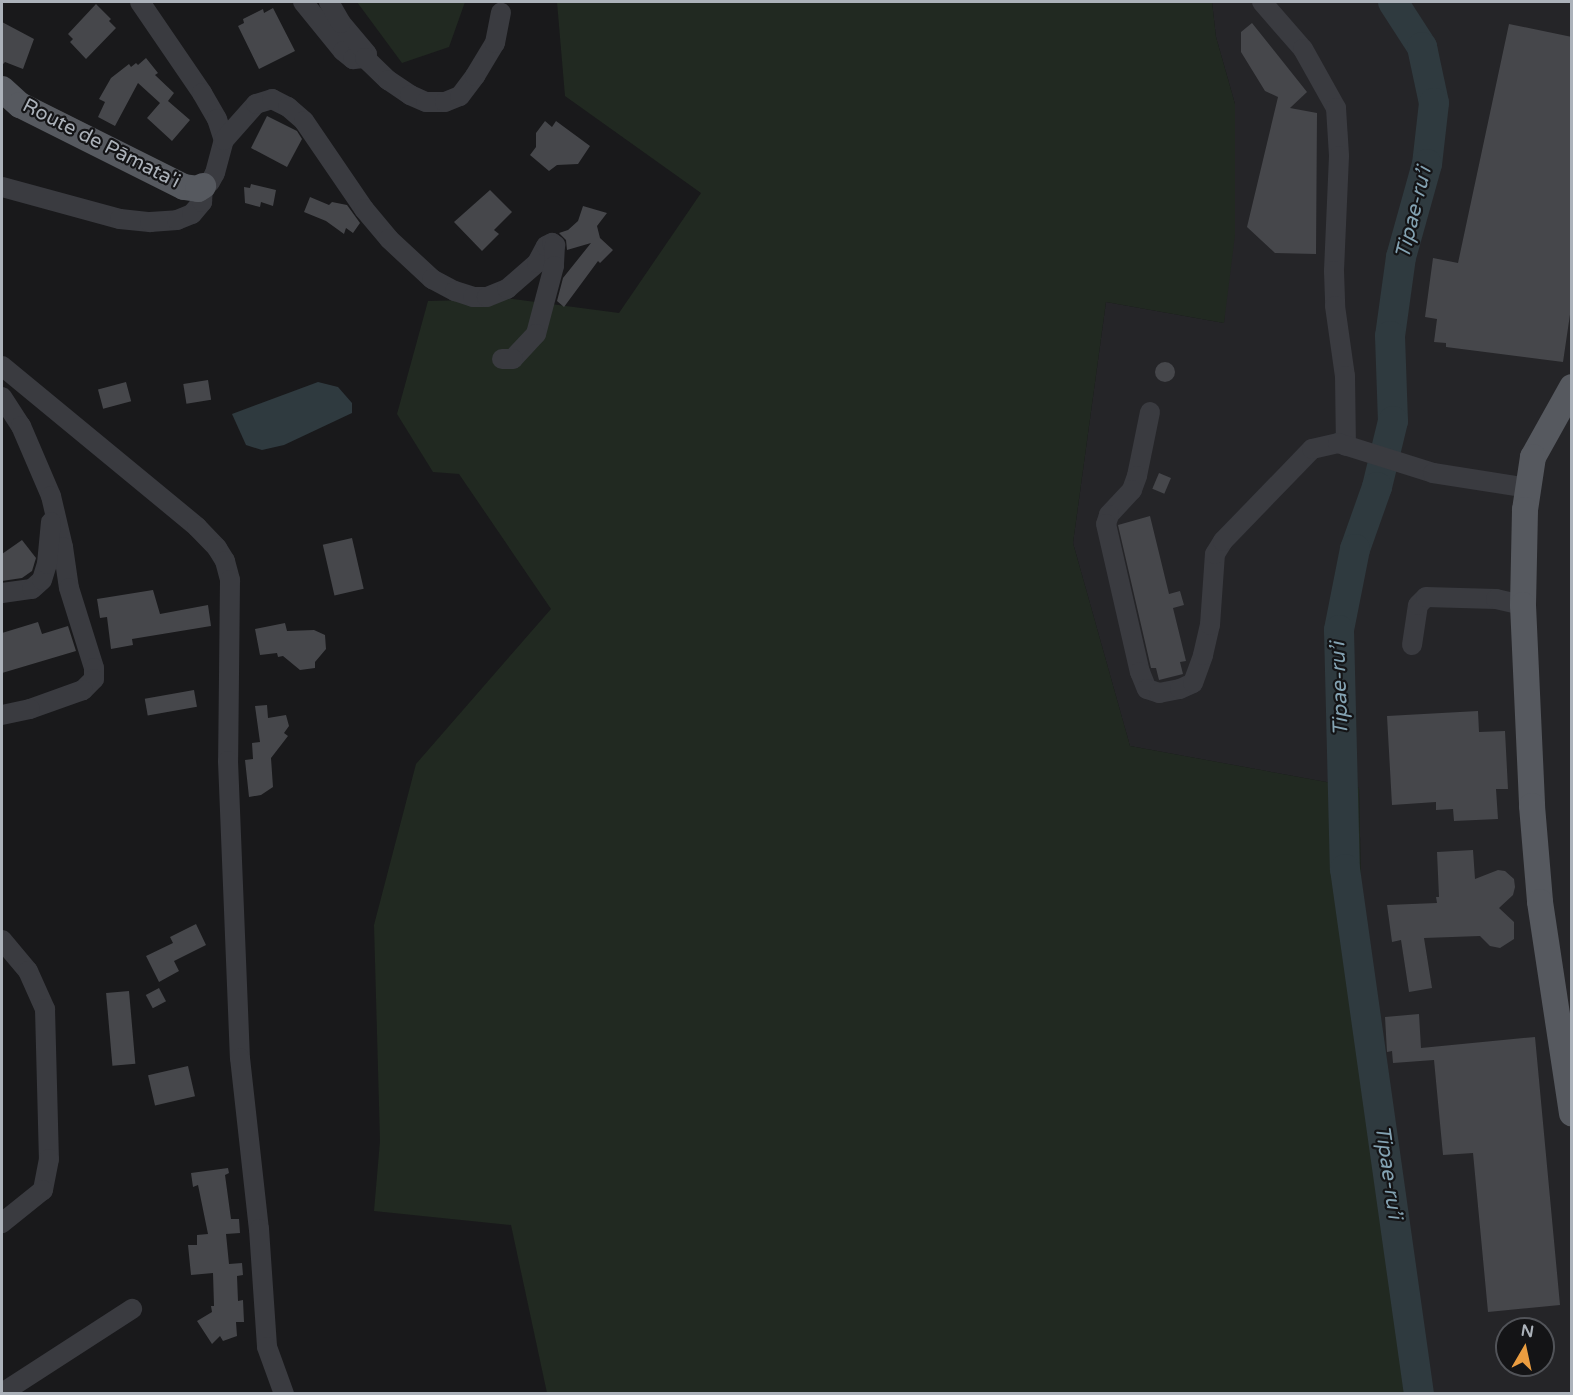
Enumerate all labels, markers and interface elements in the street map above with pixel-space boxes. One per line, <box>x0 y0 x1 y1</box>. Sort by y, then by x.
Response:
street label: Route de Pāmata'i <box>18 94 184 194</box>
water label: Tipae-ru’i <box>1390 164 1438 262</box>
water label: Tipae-ru’i <box>1326 642 1354 736</box>
water label: Tipae-ru’i <box>1369 1124 1407 1220</box>
north arrow <box>1495 1317 1555 1377</box>
text: N <box>1520 1320 1535 1342</box>

